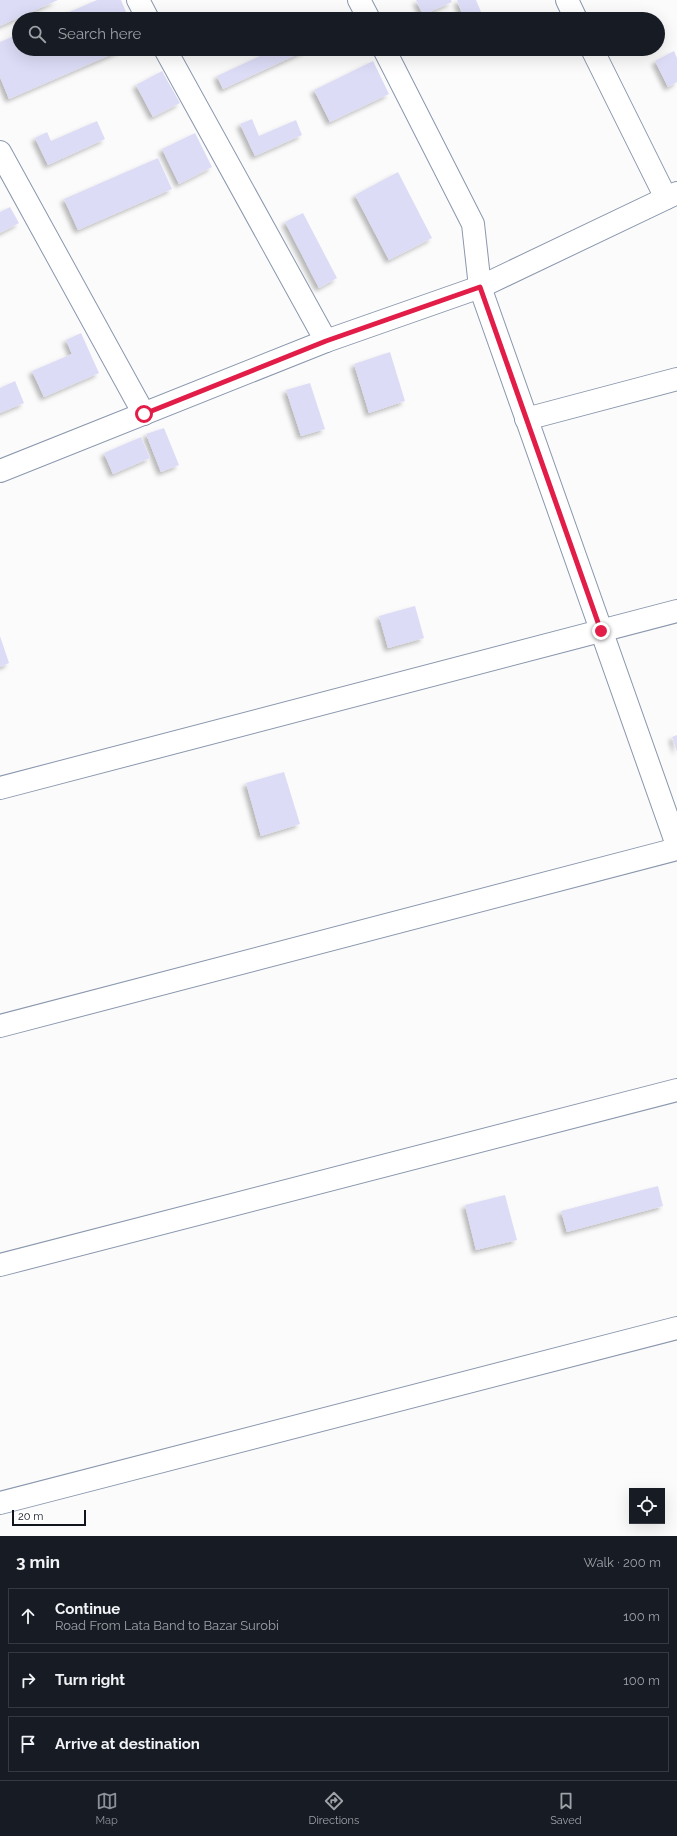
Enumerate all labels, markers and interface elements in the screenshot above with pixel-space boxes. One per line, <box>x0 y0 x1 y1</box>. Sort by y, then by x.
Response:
search box <box>12 12 665 56</box>
icon: search <box>26 23 48 45</box>
text: Search here <box>58 25 141 43</box>
route start <box>135 405 153 423</box>
route end <box>592 622 610 640</box>
map controls <box>629 1488 665 1524</box>
button: locate <box>629 1488 665 1524</box>
scale bar <box>12 1508 86 1527</box>
text: 20 m <box>18 1510 43 1523</box>
text: 3 min <box>16 1552 60 1572</box>
text: Walk · 200 m <box>584 1555 661 1570</box>
text: Continue <box>55 1600 120 1618</box>
icon: ahead <box>17 1605 39 1627</box>
text: 100 m <box>623 1609 660 1624</box>
text: Road From Lata Band to Bazar Surobi <box>55 1618 279 1633</box>
icon: right <box>17 1669 39 1691</box>
text: Turn right <box>55 1671 125 1689</box>
text: 100 m <box>623 1673 660 1688</box>
icon: arrive <box>17 1733 39 1755</box>
text: Arrive at destination <box>55 1735 200 1753</box>
tab: Map <box>95 1790 118 1827</box>
tab: Directions <box>309 1790 359 1827</box>
tab: Saved <box>550 1790 582 1827</box>

